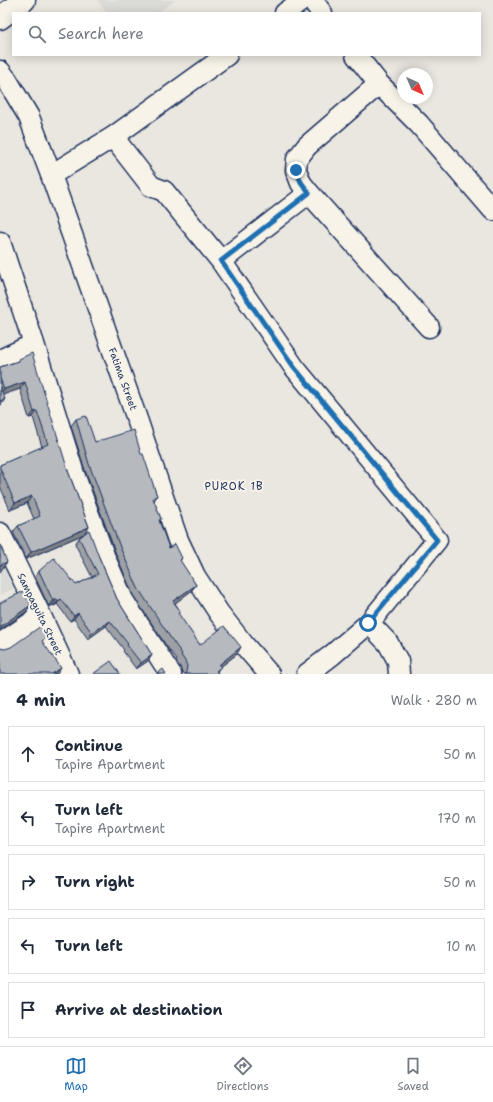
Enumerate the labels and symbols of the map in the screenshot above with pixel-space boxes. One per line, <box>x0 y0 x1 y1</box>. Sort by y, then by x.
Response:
north arrow <box>397 68 433 104</box>
route end <box>287 161 305 179</box>
street label: Fatima Street <box>106 346 140 412</box>
district label: PUROK 1B <box>204 479 264 494</box>
street label: Sampaguita Street <box>15 571 65 657</box>
route start <box>359 614 377 632</box>

